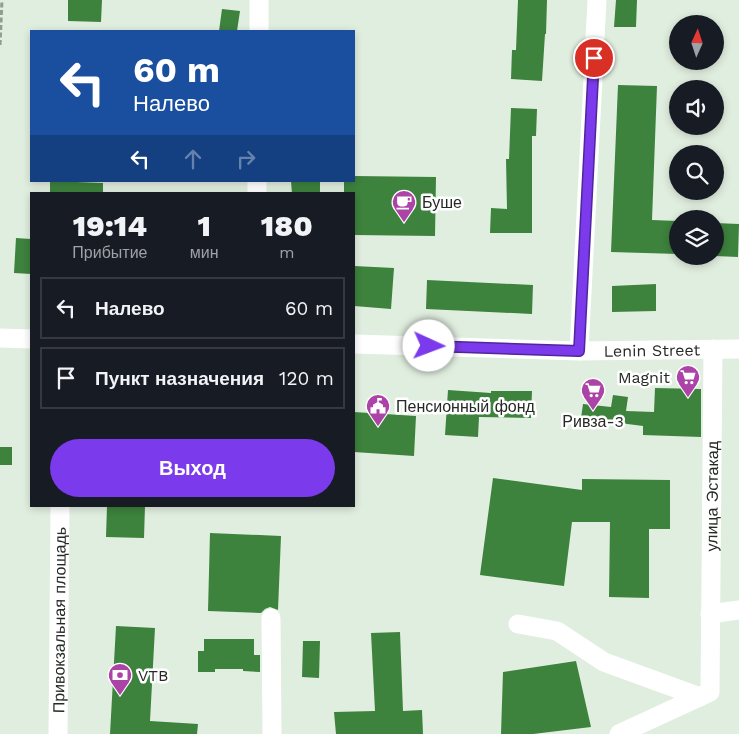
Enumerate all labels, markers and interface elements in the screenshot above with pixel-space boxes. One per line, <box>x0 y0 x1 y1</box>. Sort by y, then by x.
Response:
north arrow <box>669 15 724 70</box>
map controls <box>669 15 724 265</box>
pin <box>573 37 615 79</box>
icon: arrive <box>580 44 608 72</box>
text: 60 m <box>133 49 220 91</box>
icon: left <box>50 50 115 115</box>
button: sound <box>669 80 724 135</box>
text: Налево <box>133 91 210 116</box>
icon: left <box>126 145 154 173</box>
icon: ahead <box>179 145 207 173</box>
icon: right <box>232 145 260 173</box>
button: search <box>669 145 724 200</box>
cafe icon: Буше <box>391 189 417 223</box>
place label: Буше <box>422 193 462 212</box>
text: 19:14 <box>73 208 147 243</box>
text: 1 <box>197 208 211 243</box>
text: 180 <box>261 208 313 243</box>
button: layers <box>669 210 724 265</box>
text: Прибытие <box>72 243 147 262</box>
text: мин <box>190 243 219 262</box>
text: m <box>279 243 294 262</box>
icon: left <box>52 294 80 322</box>
text: Налево <box>95 297 165 320</box>
text: 60 m <box>285 297 333 320</box>
position arrow <box>402 319 454 371</box>
street label: Lenin Street <box>604 340 700 361</box>
icon: arrive <box>52 364 80 392</box>
supermarket icon: Magnit <box>675 364 701 398</box>
text: Пункт назначения <box>95 367 264 390</box>
text: 120 m <box>279 367 334 390</box>
place label: Magnit <box>618 368 670 387</box>
supermarket icon: Ривза-3 <box>580 377 606 411</box>
public building icon: Пенсионный фонд <box>365 393 391 427</box>
place label: Пенсионный фонд <box>396 397 536 416</box>
place label: Ривза-3 <box>562 412 624 431</box>
button: Выход <box>50 439 335 497</box>
street label: улица Эстакад <box>702 440 722 552</box>
street label: Привокзальная площадь <box>49 527 70 713</box>
bank icon: VTB <box>107 662 133 696</box>
place label: VTB <box>138 666 168 685</box>

